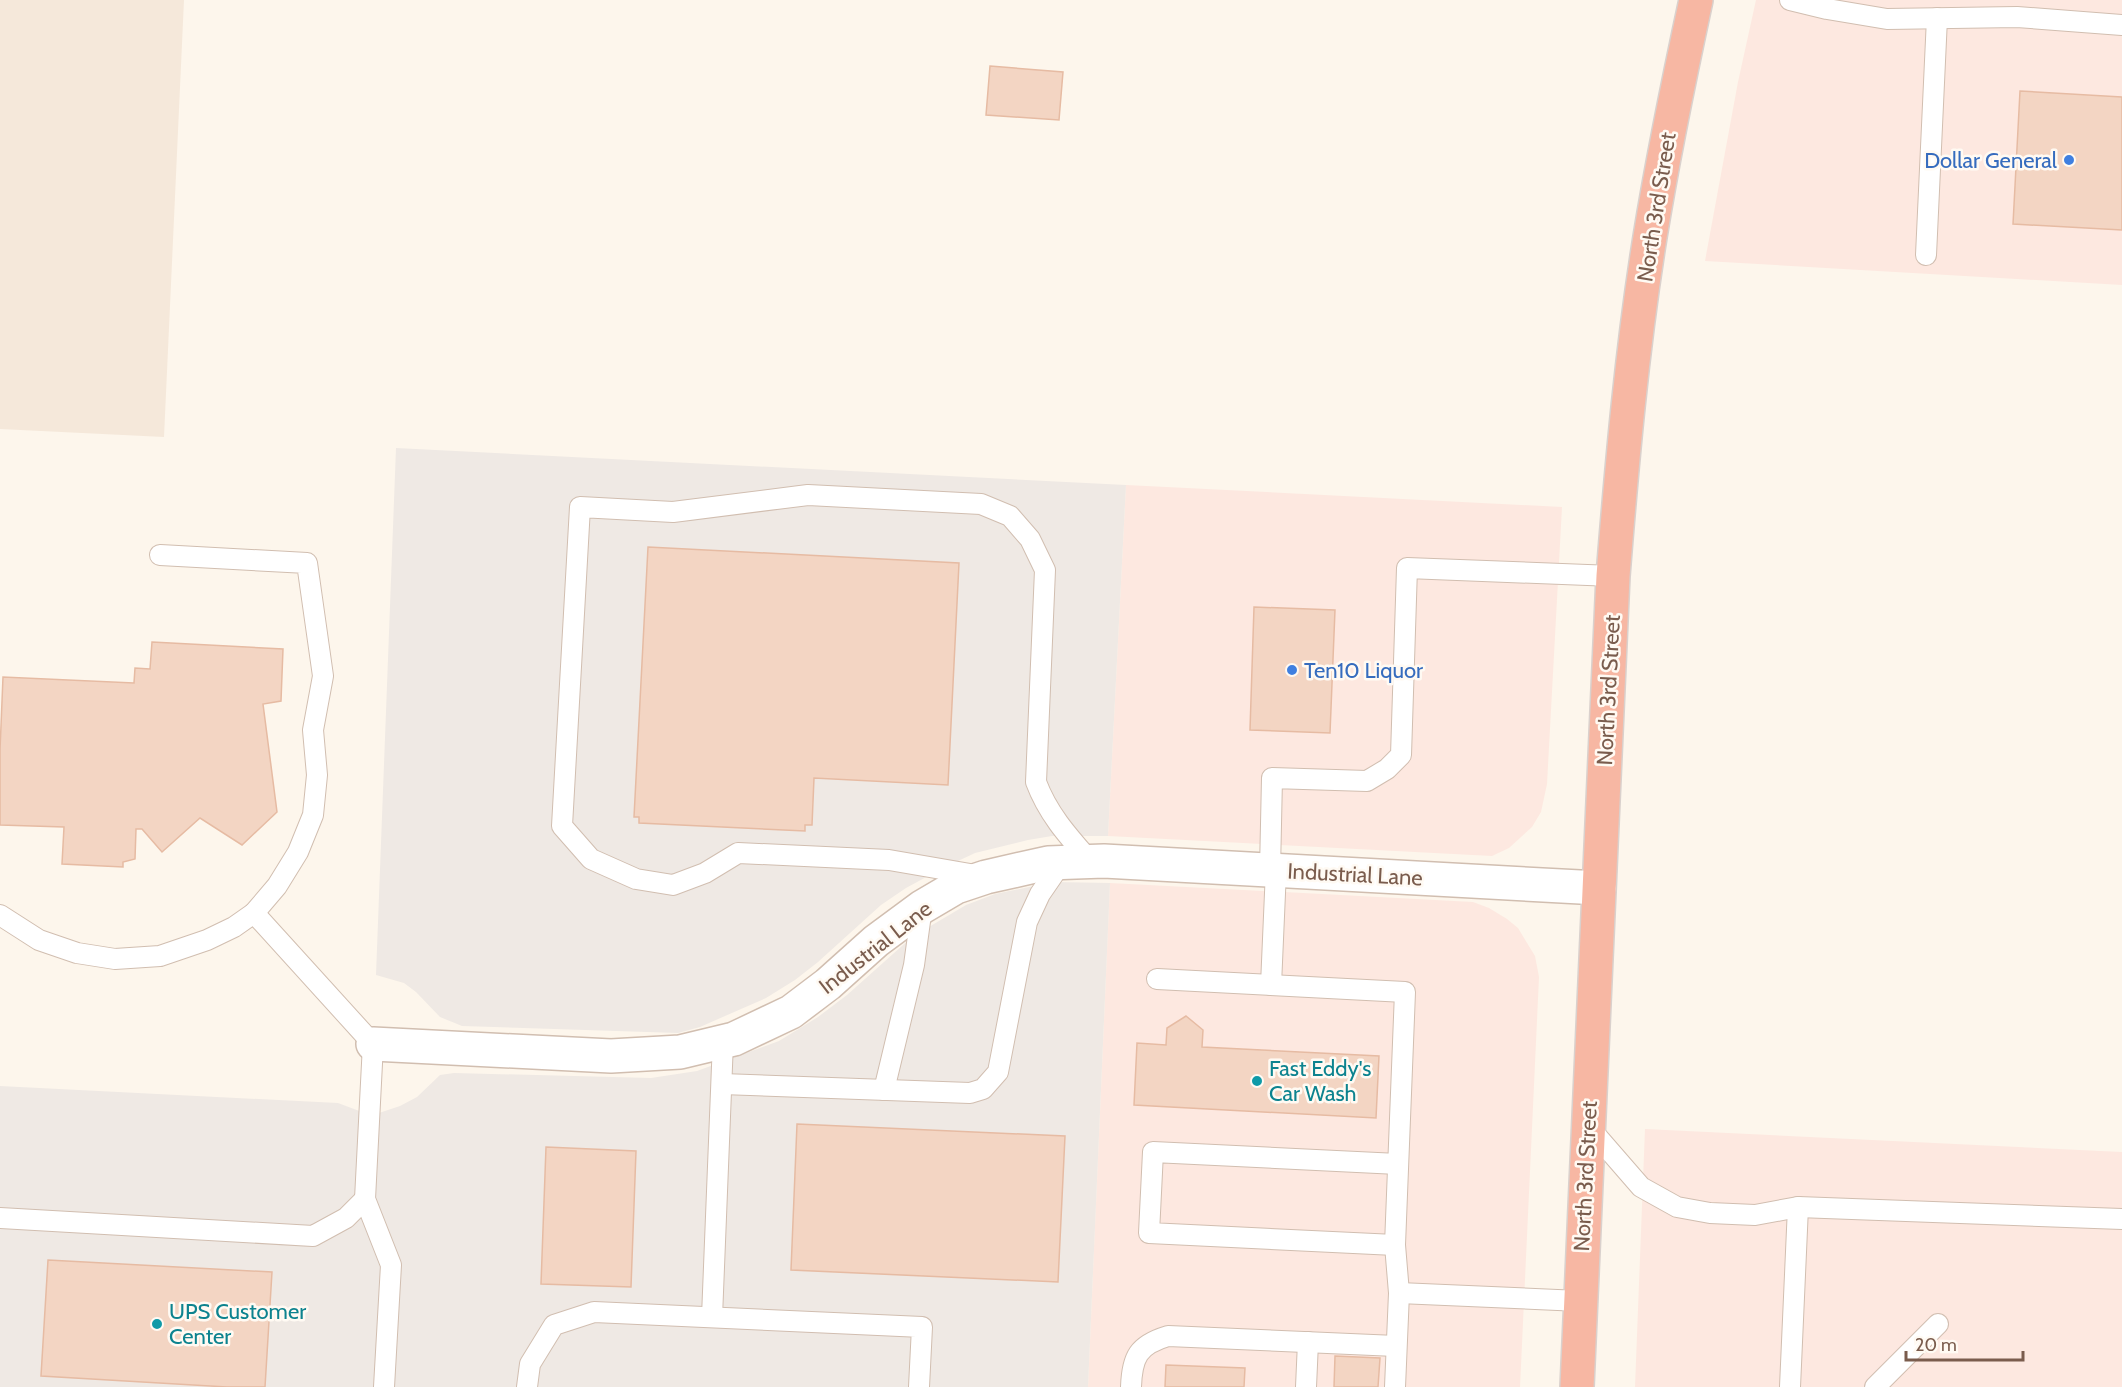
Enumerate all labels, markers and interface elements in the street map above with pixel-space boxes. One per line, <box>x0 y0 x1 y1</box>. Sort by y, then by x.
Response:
street label: North 3rd Street <box>1631 130 1682 284</box>
place label: Dollar General <box>1924 147 2058 174</box>
marker: Dollar General <box>2062 153 2076 167</box>
street label: North 3rd Street <box>1591 613 1626 766</box>
place label: Ten10 Liquor <box>1304 657 1423 684</box>
marker: Ten10 Liquor <box>1285 663 1299 677</box>
street label: Industrial Lane <box>1287 857 1423 892</box>
street label: Industrial Lane <box>814 895 937 1000</box>
place label: Fast Eddy's Car Wash <box>1269 1055 1371 1107</box>
marker: Fast Eddy's Car Wash <box>1250 1074 1264 1088</box>
street label: North 3rd Street <box>1568 1099 1603 1252</box>
place label: UPS Customer Center <box>169 1298 306 1350</box>
marker: UPS Customer Center <box>150 1317 164 1331</box>
scale bar <box>1906 1324 2023 1362</box>
text: 20 m <box>1915 1334 1957 1356</box>

